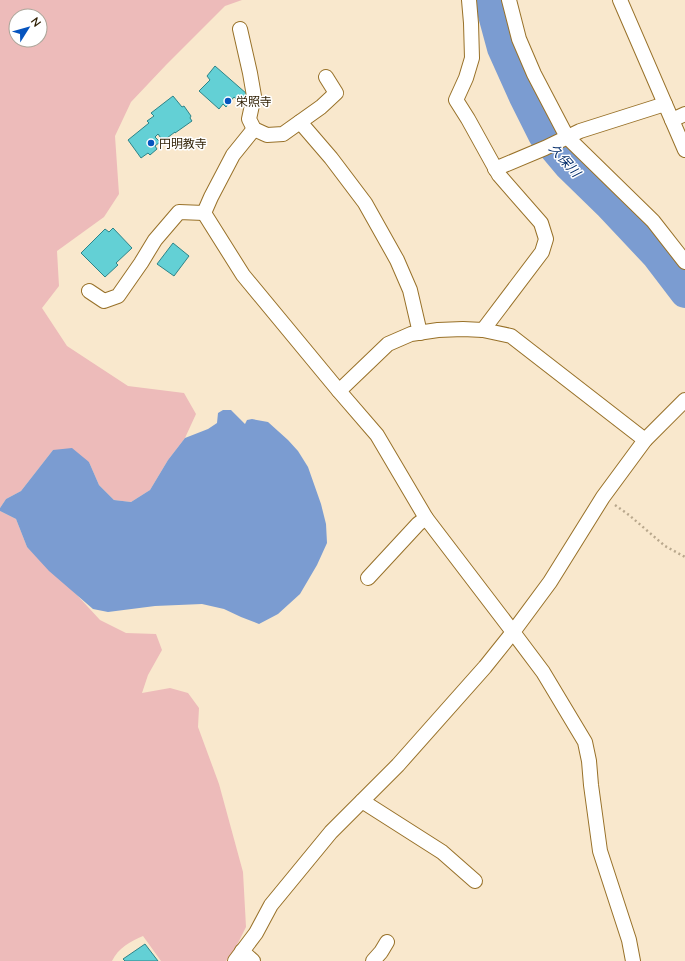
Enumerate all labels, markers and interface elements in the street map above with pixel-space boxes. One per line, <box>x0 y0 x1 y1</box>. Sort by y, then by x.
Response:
north arrow <box>8 8 48 48</box>
text: N <box>29 14 44 29</box>
place label: 栄照寺 <box>236 94 272 109</box>
marker: 栄照寺 <box>223 96 233 106</box>
place label: 円明教寺 <box>159 136 207 151</box>
marker: 円明教寺 <box>146 138 156 148</box>
water label: 久保川 <box>546 140 585 181</box>

